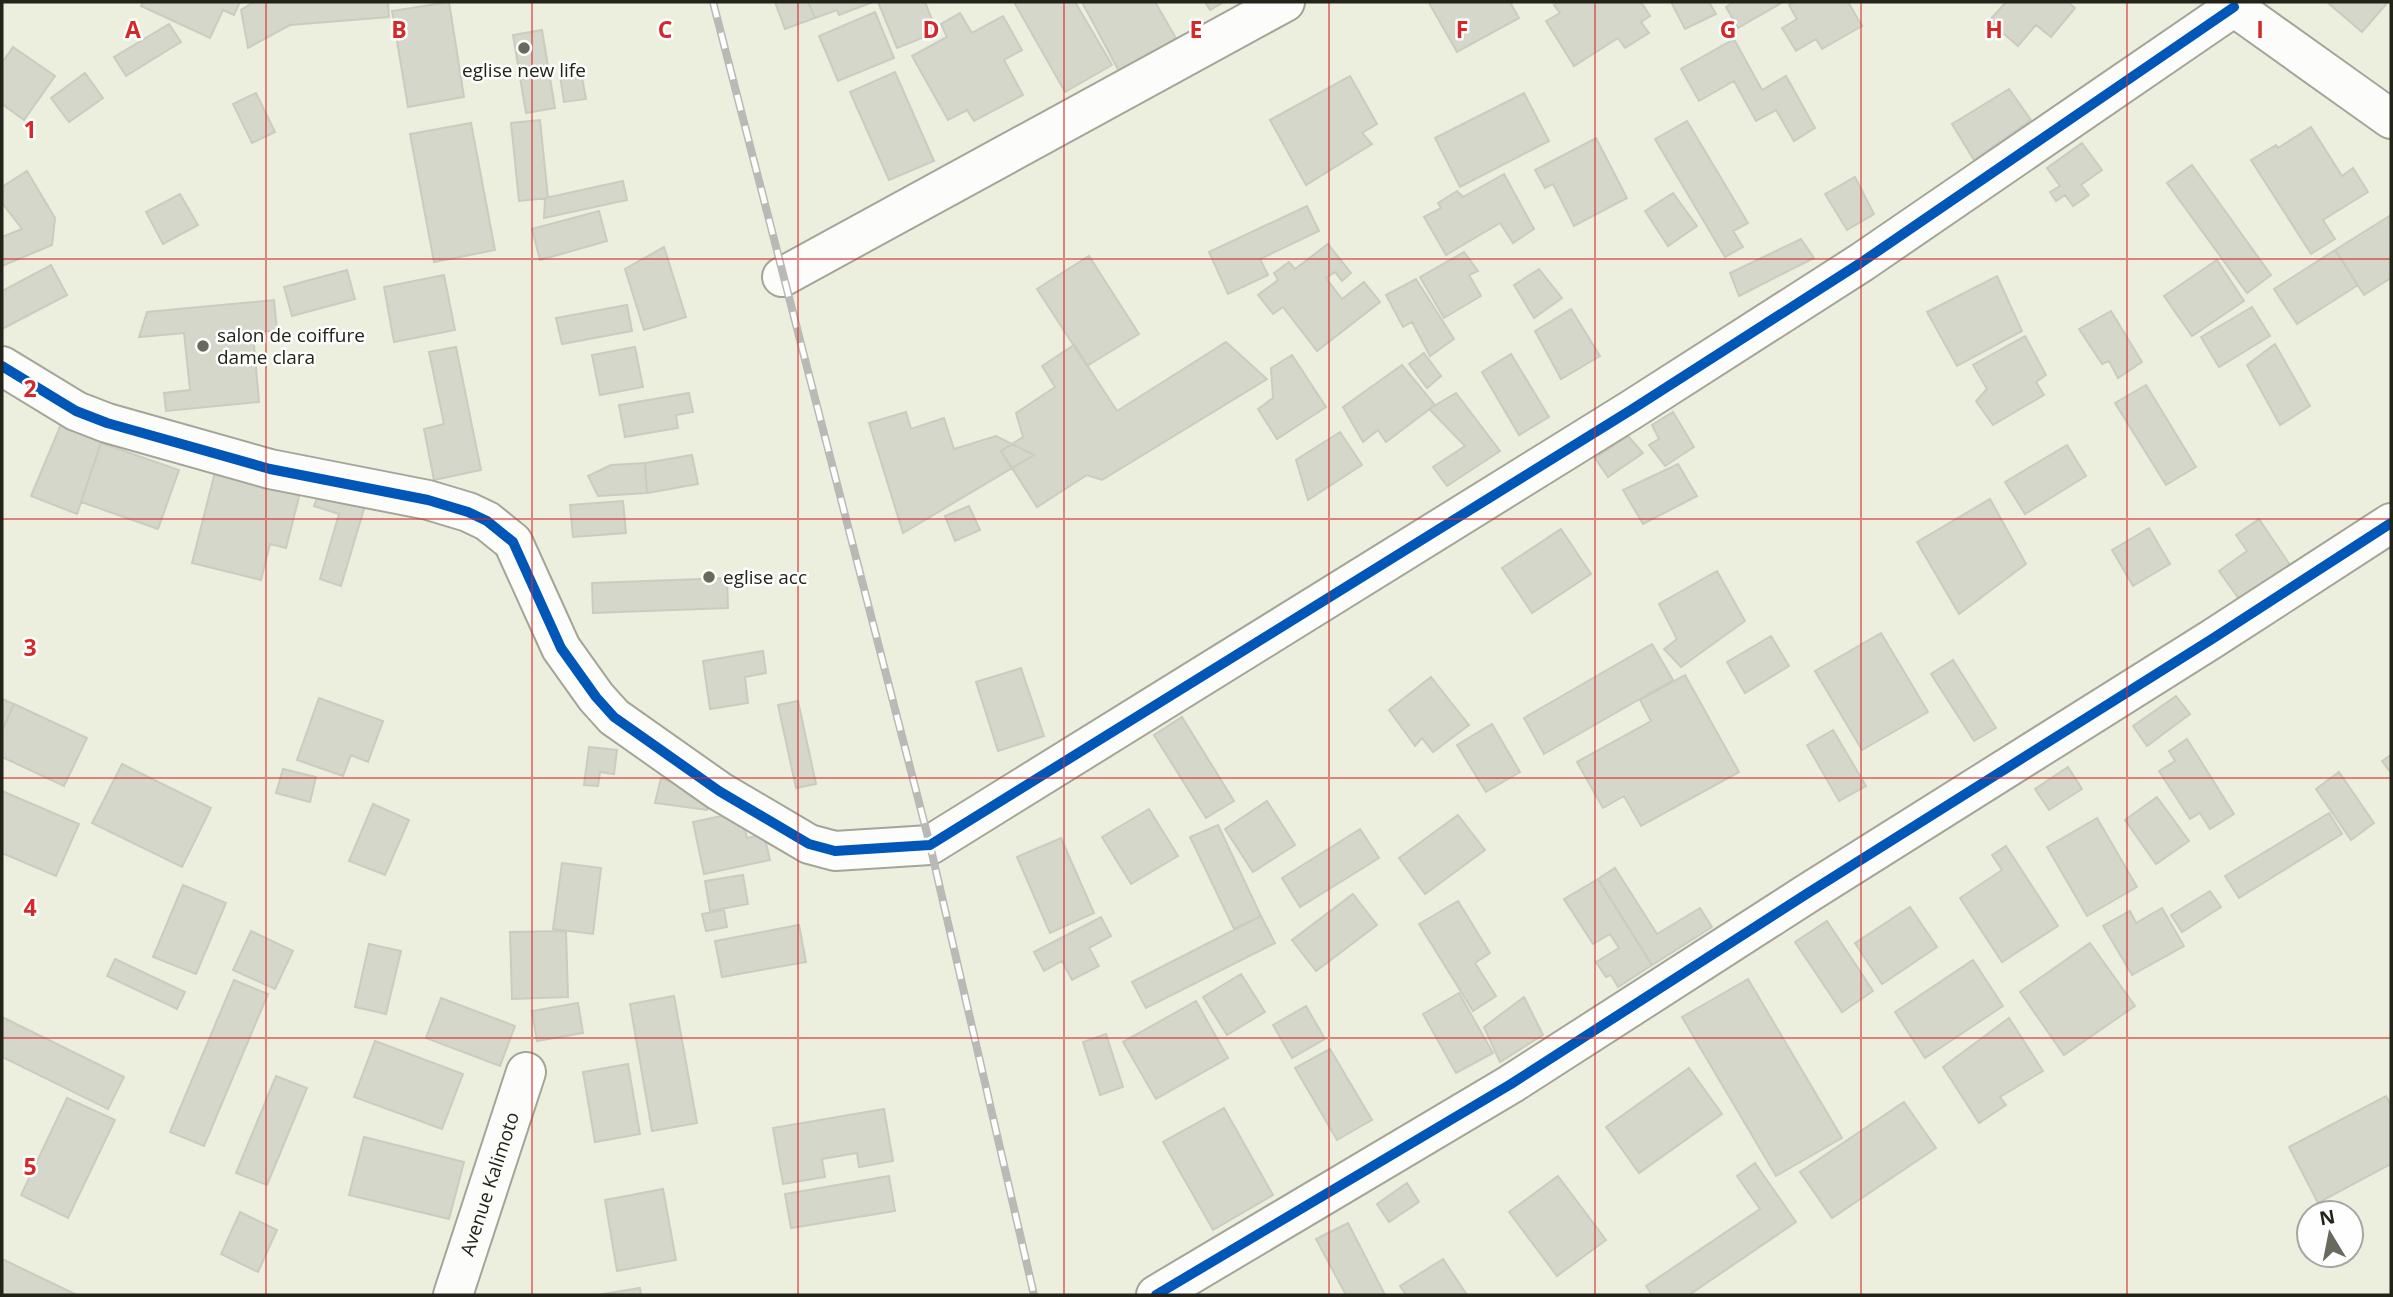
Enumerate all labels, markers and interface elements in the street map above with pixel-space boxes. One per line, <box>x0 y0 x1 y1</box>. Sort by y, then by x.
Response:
text: A <box>125 13 141 45</box>
text: B <box>391 13 407 45</box>
text: C <box>658 13 672 45</box>
text: D <box>922 13 940 45</box>
text: E <box>1190 13 1202 45</box>
text: F <box>1456 13 1468 45</box>
text: G <box>1720 13 1736 45</box>
text: H <box>1985 13 2003 45</box>
text: I <box>2256 13 2264 45</box>
marker: eglise new life <box>516 40 532 56</box>
place label: eglise new life <box>462 57 586 83</box>
text: 1 <box>23 113 37 145</box>
place label: salon de coiffure dame clara <box>217 322 365 370</box>
marker: salon de coiffure dame clara <box>195 338 211 354</box>
text: 2 <box>23 372 37 404</box>
place label: eglise acc <box>723 564 807 590</box>
marker: eglise acc <box>701 569 717 585</box>
text: 3 <box>23 631 37 663</box>
text: 4 <box>23 891 37 923</box>
street label: Avenue Kalimoto <box>454 1108 525 1259</box>
text: 5 <box>23 1150 37 1182</box>
north arrow <box>2295 1199 2365 1269</box>
text: N <box>2317 1203 2337 1231</box>

